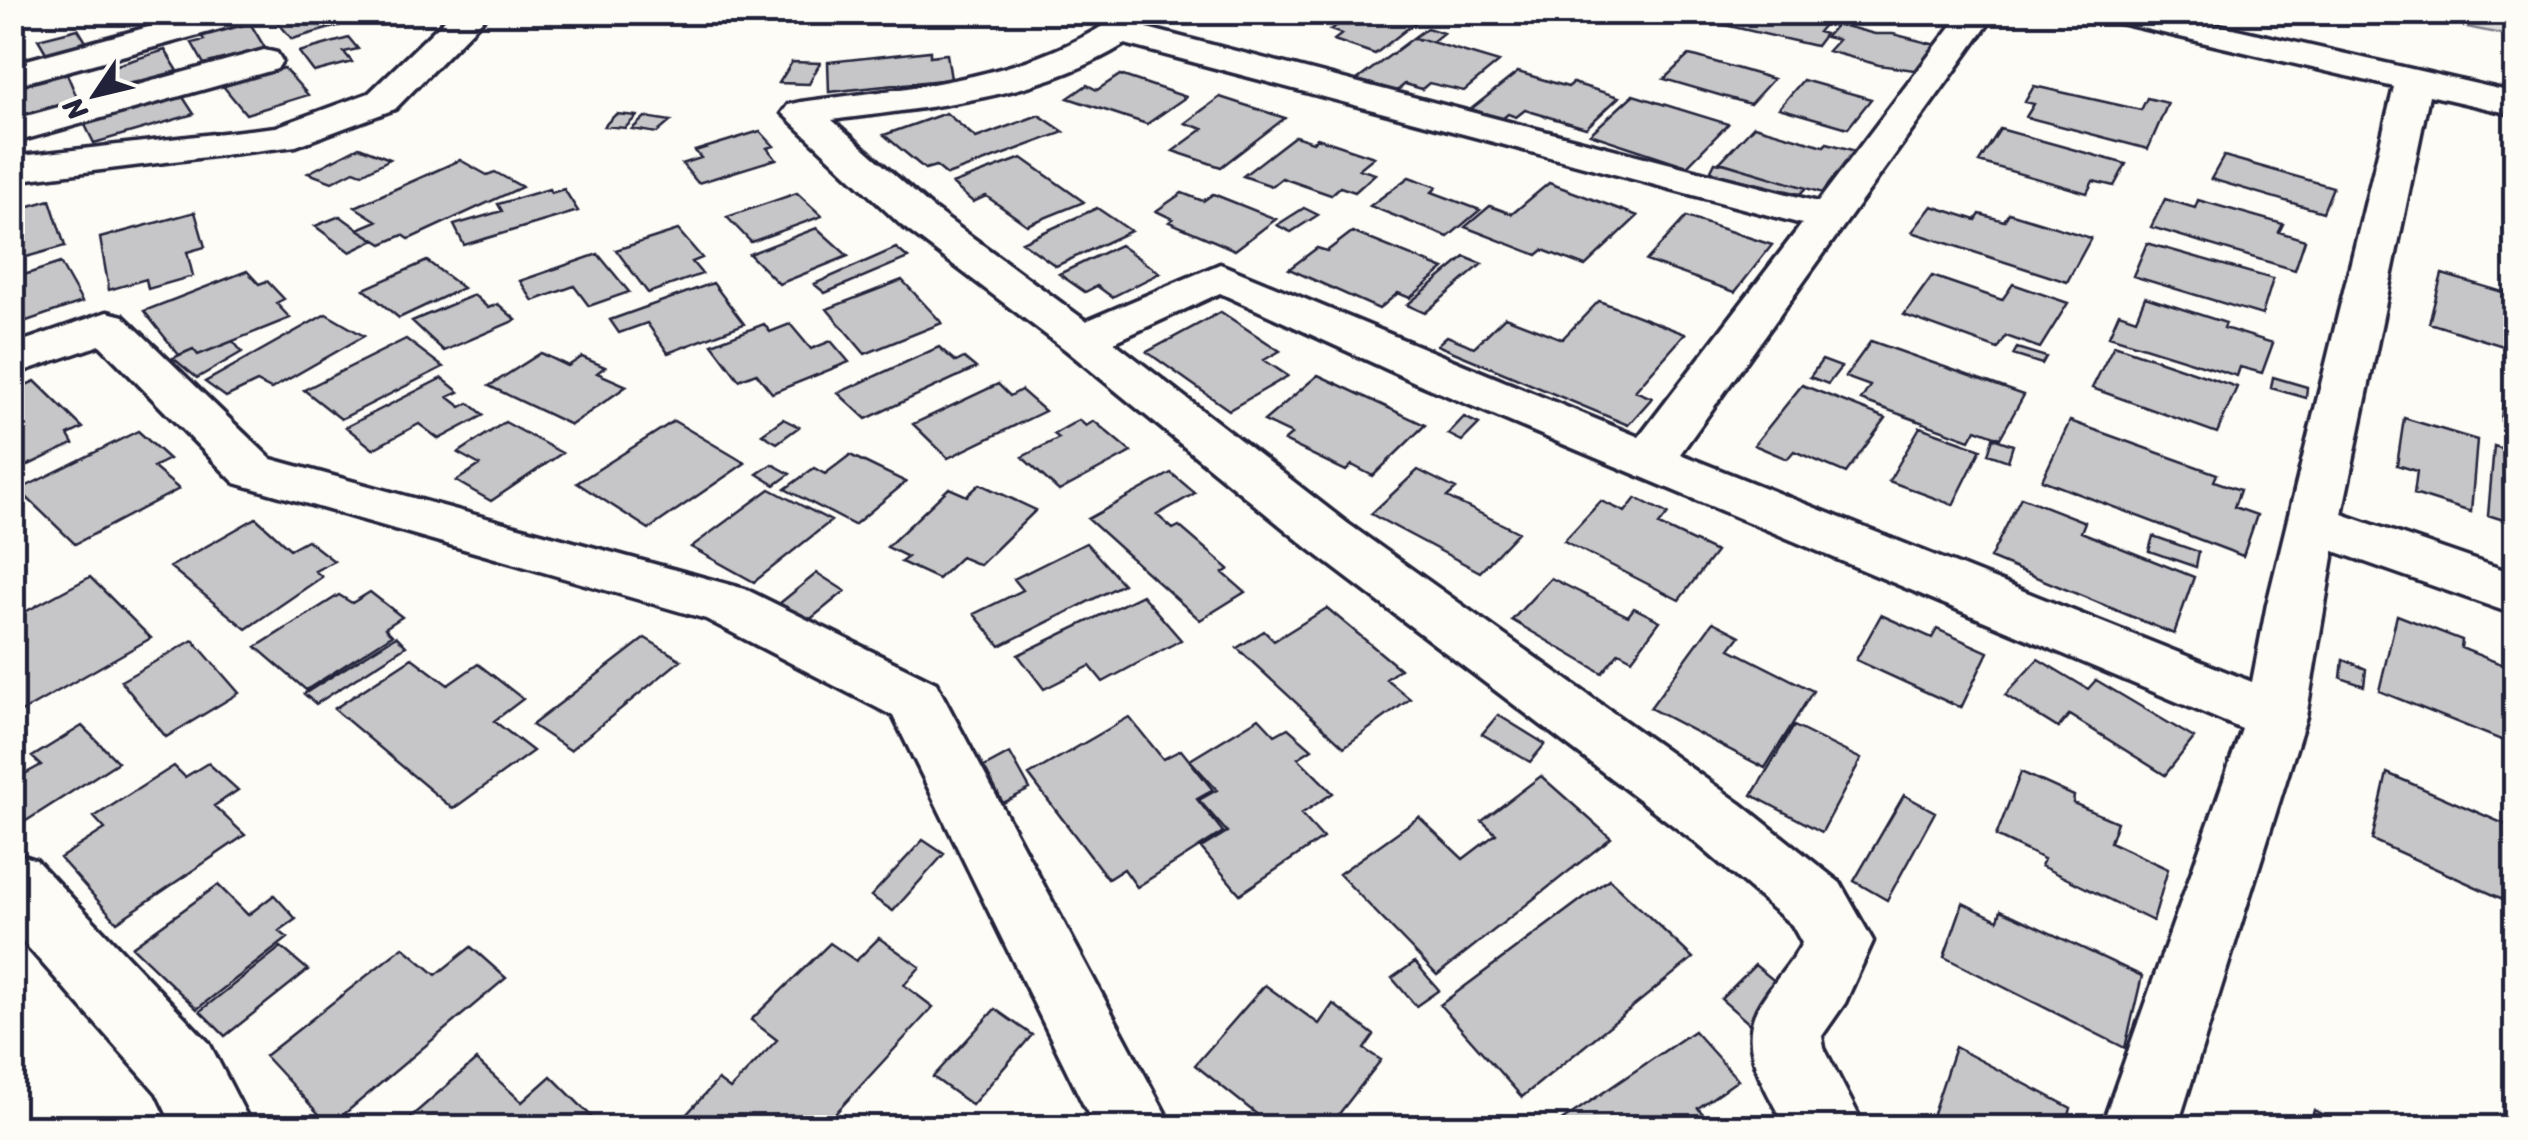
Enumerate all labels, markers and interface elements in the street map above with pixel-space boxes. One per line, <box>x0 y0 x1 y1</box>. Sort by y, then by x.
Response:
north arrow <box>45 45 145 145</box>
text: N <box>49 87 101 132</box>

